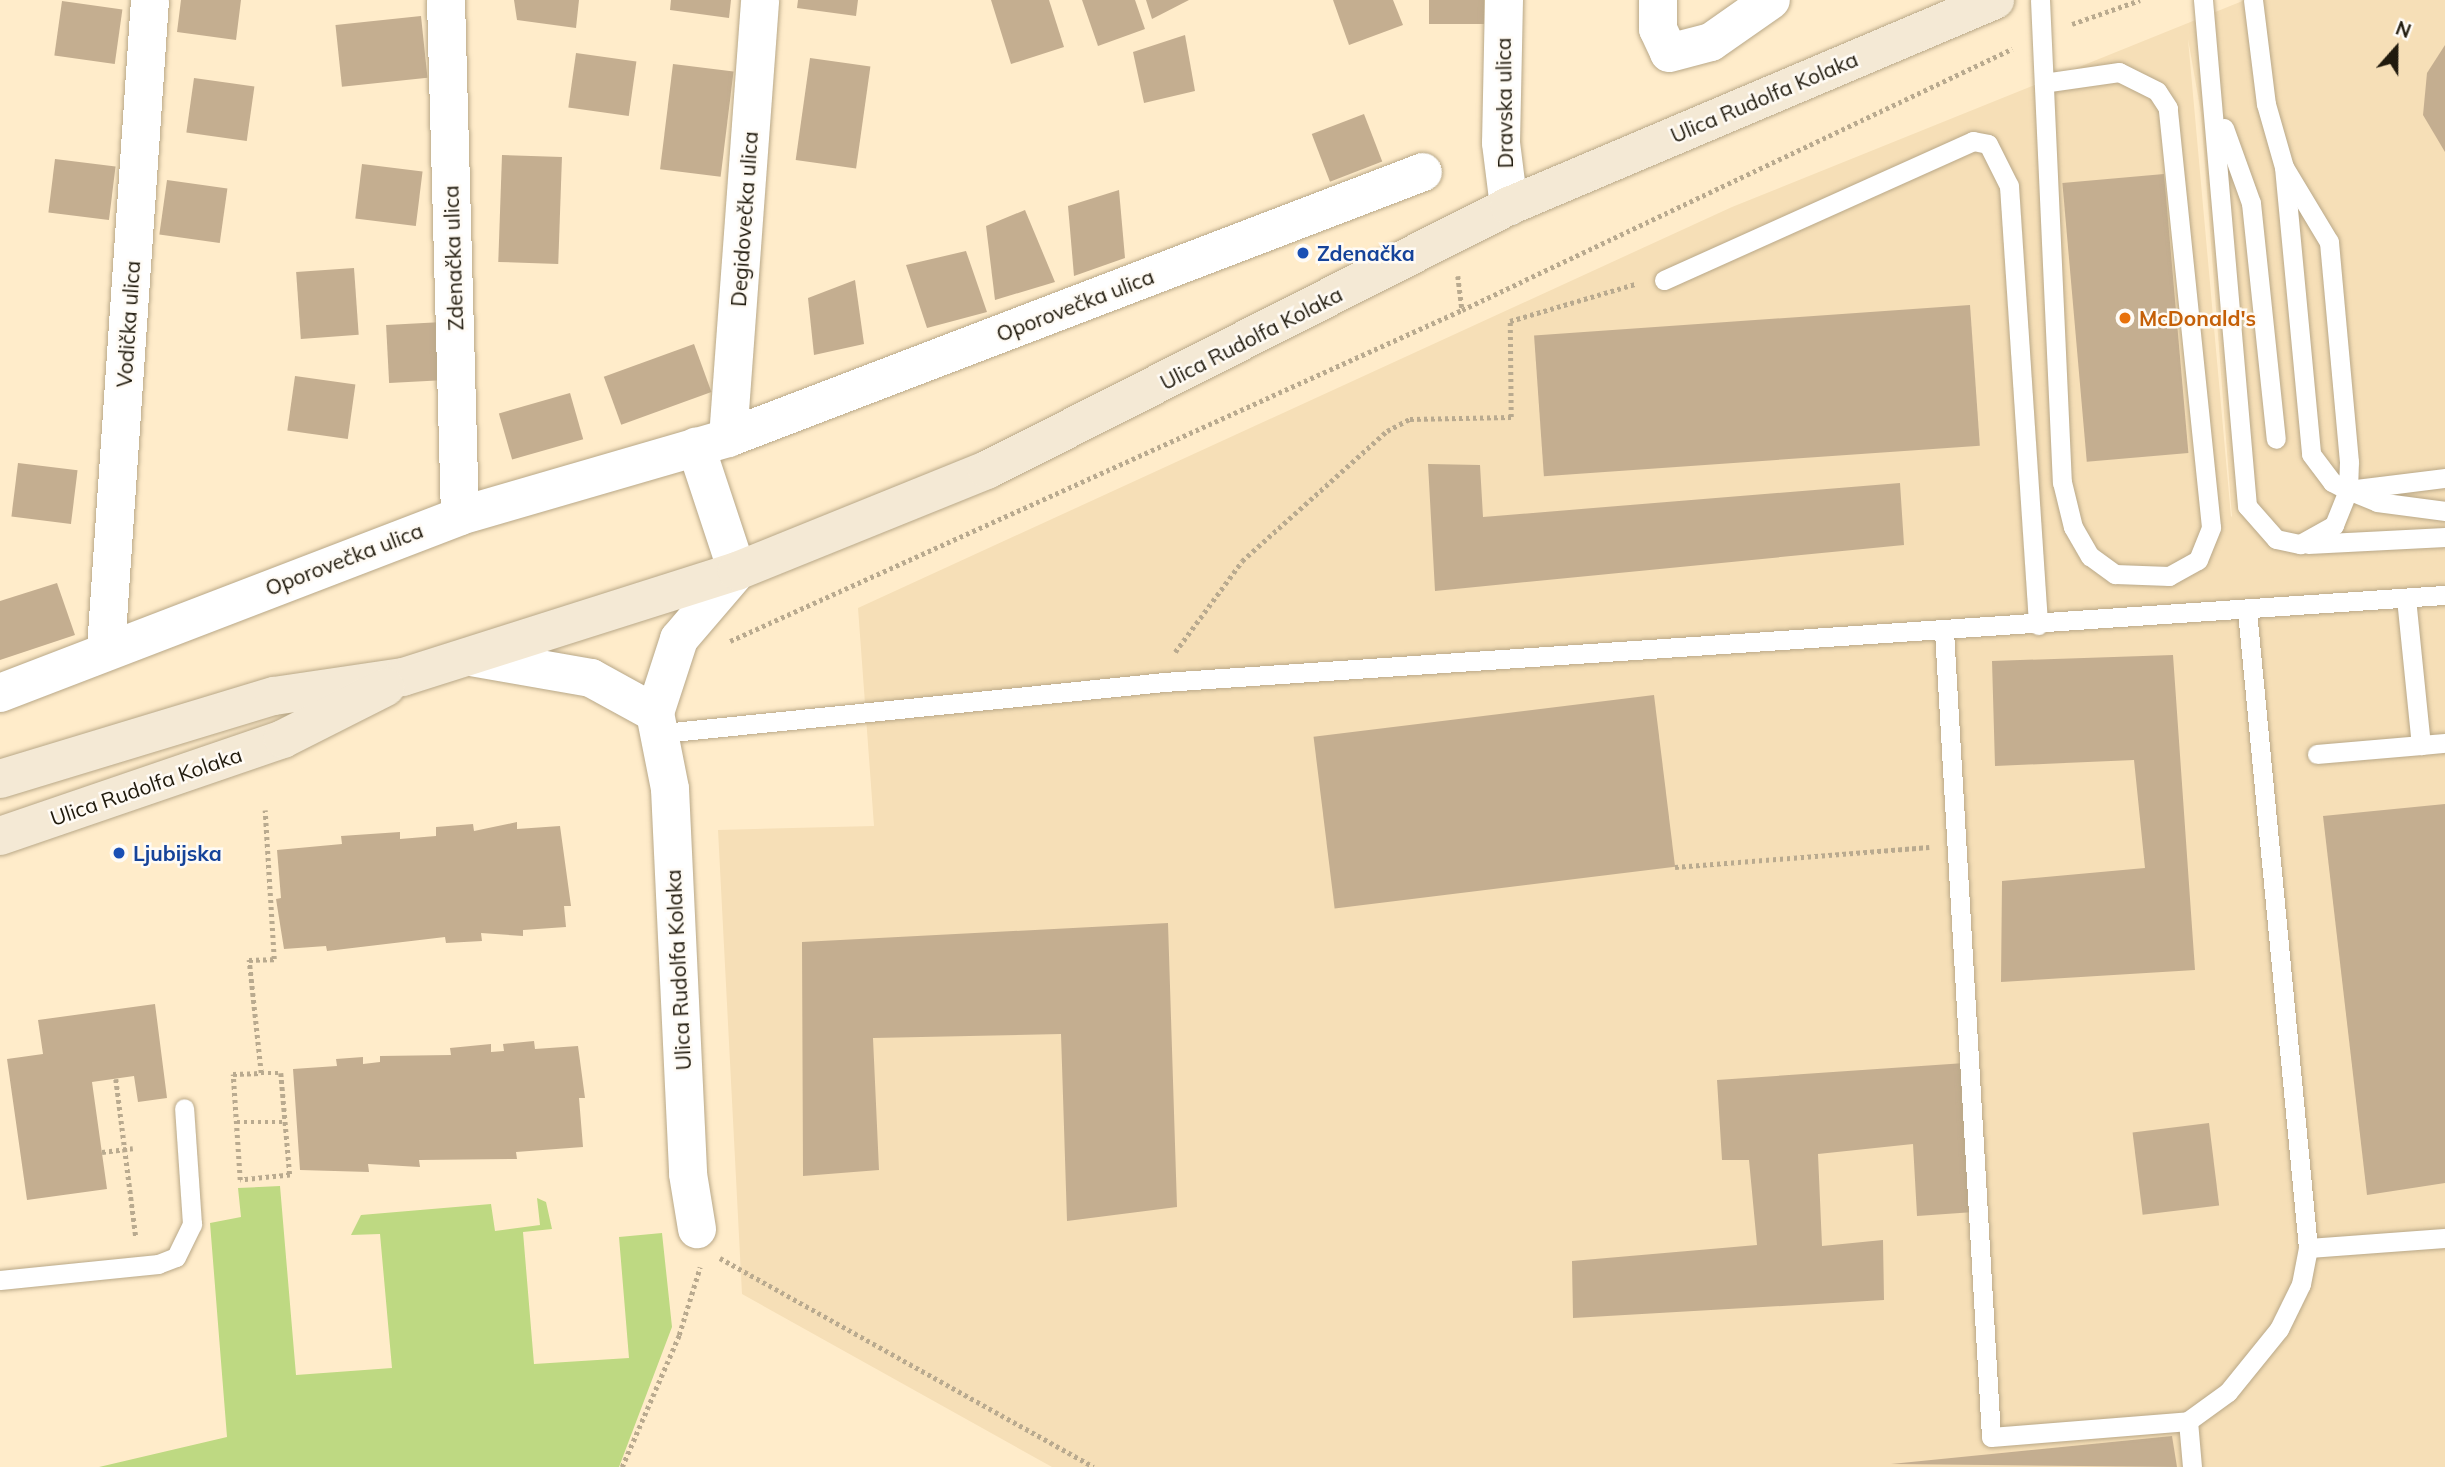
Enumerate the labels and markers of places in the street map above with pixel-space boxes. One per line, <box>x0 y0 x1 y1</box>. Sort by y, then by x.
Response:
place label: Zdenačka <box>1317 240 1415 266</box>
marker: Zdenačka <box>1295 245 1311 261</box>
place label: McDonald's <box>2139 305 2256 331</box>
marker: McDonald's <box>2117 310 2133 326</box>
place label: Ljubijska <box>133 840 222 866</box>
marker: Ljubijska <box>111 845 127 861</box>

